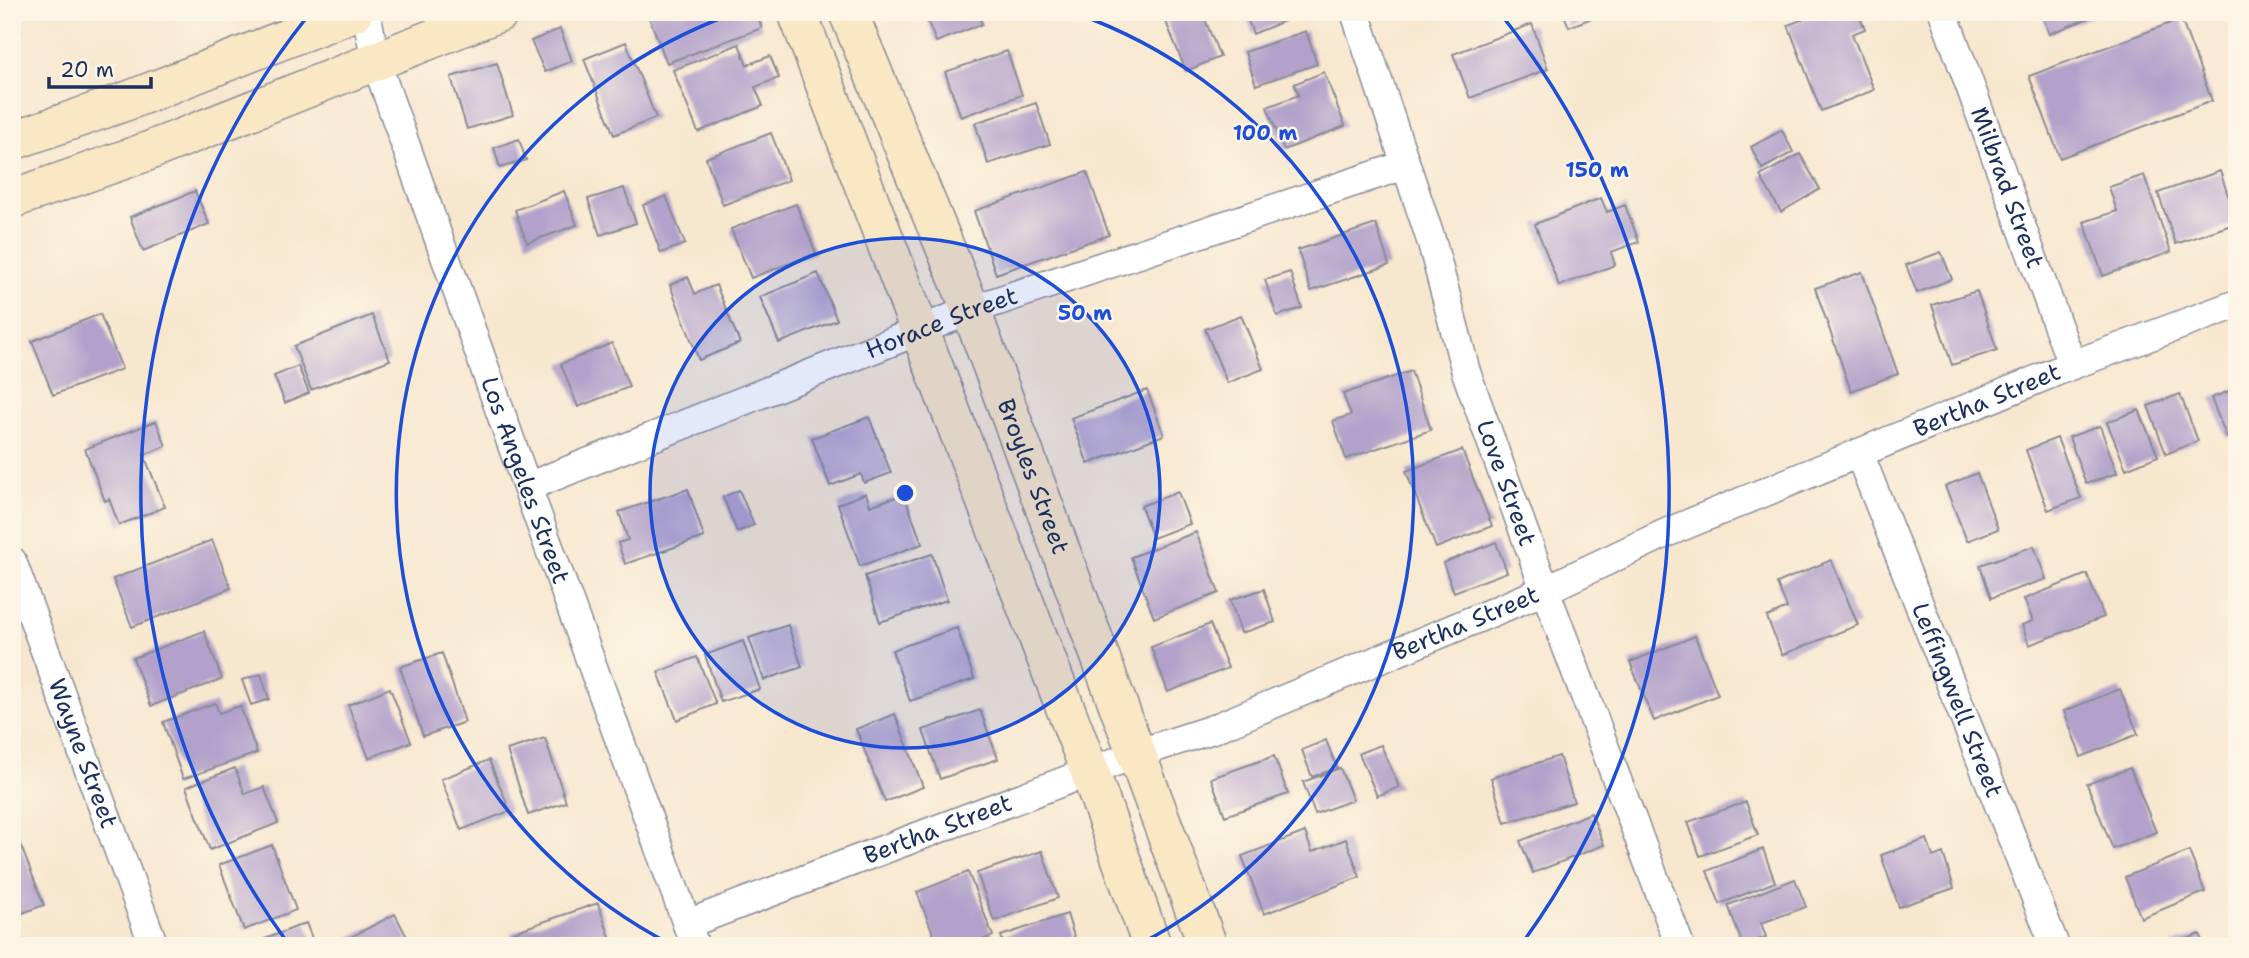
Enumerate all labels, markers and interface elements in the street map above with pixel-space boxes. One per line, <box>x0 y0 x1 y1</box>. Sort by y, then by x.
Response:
scale bar <box>49 46 150 90</box>
text: 20 m <box>60 56 114 84</box>
street label: Milbrad Street <box>1963 103 2051 273</box>
text: 100 m <box>1233 119 1297 147</box>
text: 150 m <box>1565 156 1629 184</box>
street label: Horace Street <box>861 280 1022 366</box>
text: 50 m <box>1058 299 1112 327</box>
street label: Bertha Street <box>1909 356 2065 445</box>
street label: Los Angeles Street <box>473 372 577 588</box>
street label: Broyles Street <box>990 394 1077 559</box>
street label: Love Street <box>1469 416 1544 550</box>
centre of rings <box>893 481 917 505</box>
street label: Bertha Street <box>1387 578 1544 668</box>
street label: Leffingwell Street <box>1904 598 2010 802</box>
street label: Wayne Street <box>41 674 125 833</box>
street label: Bertha Street <box>859 786 1016 872</box>

